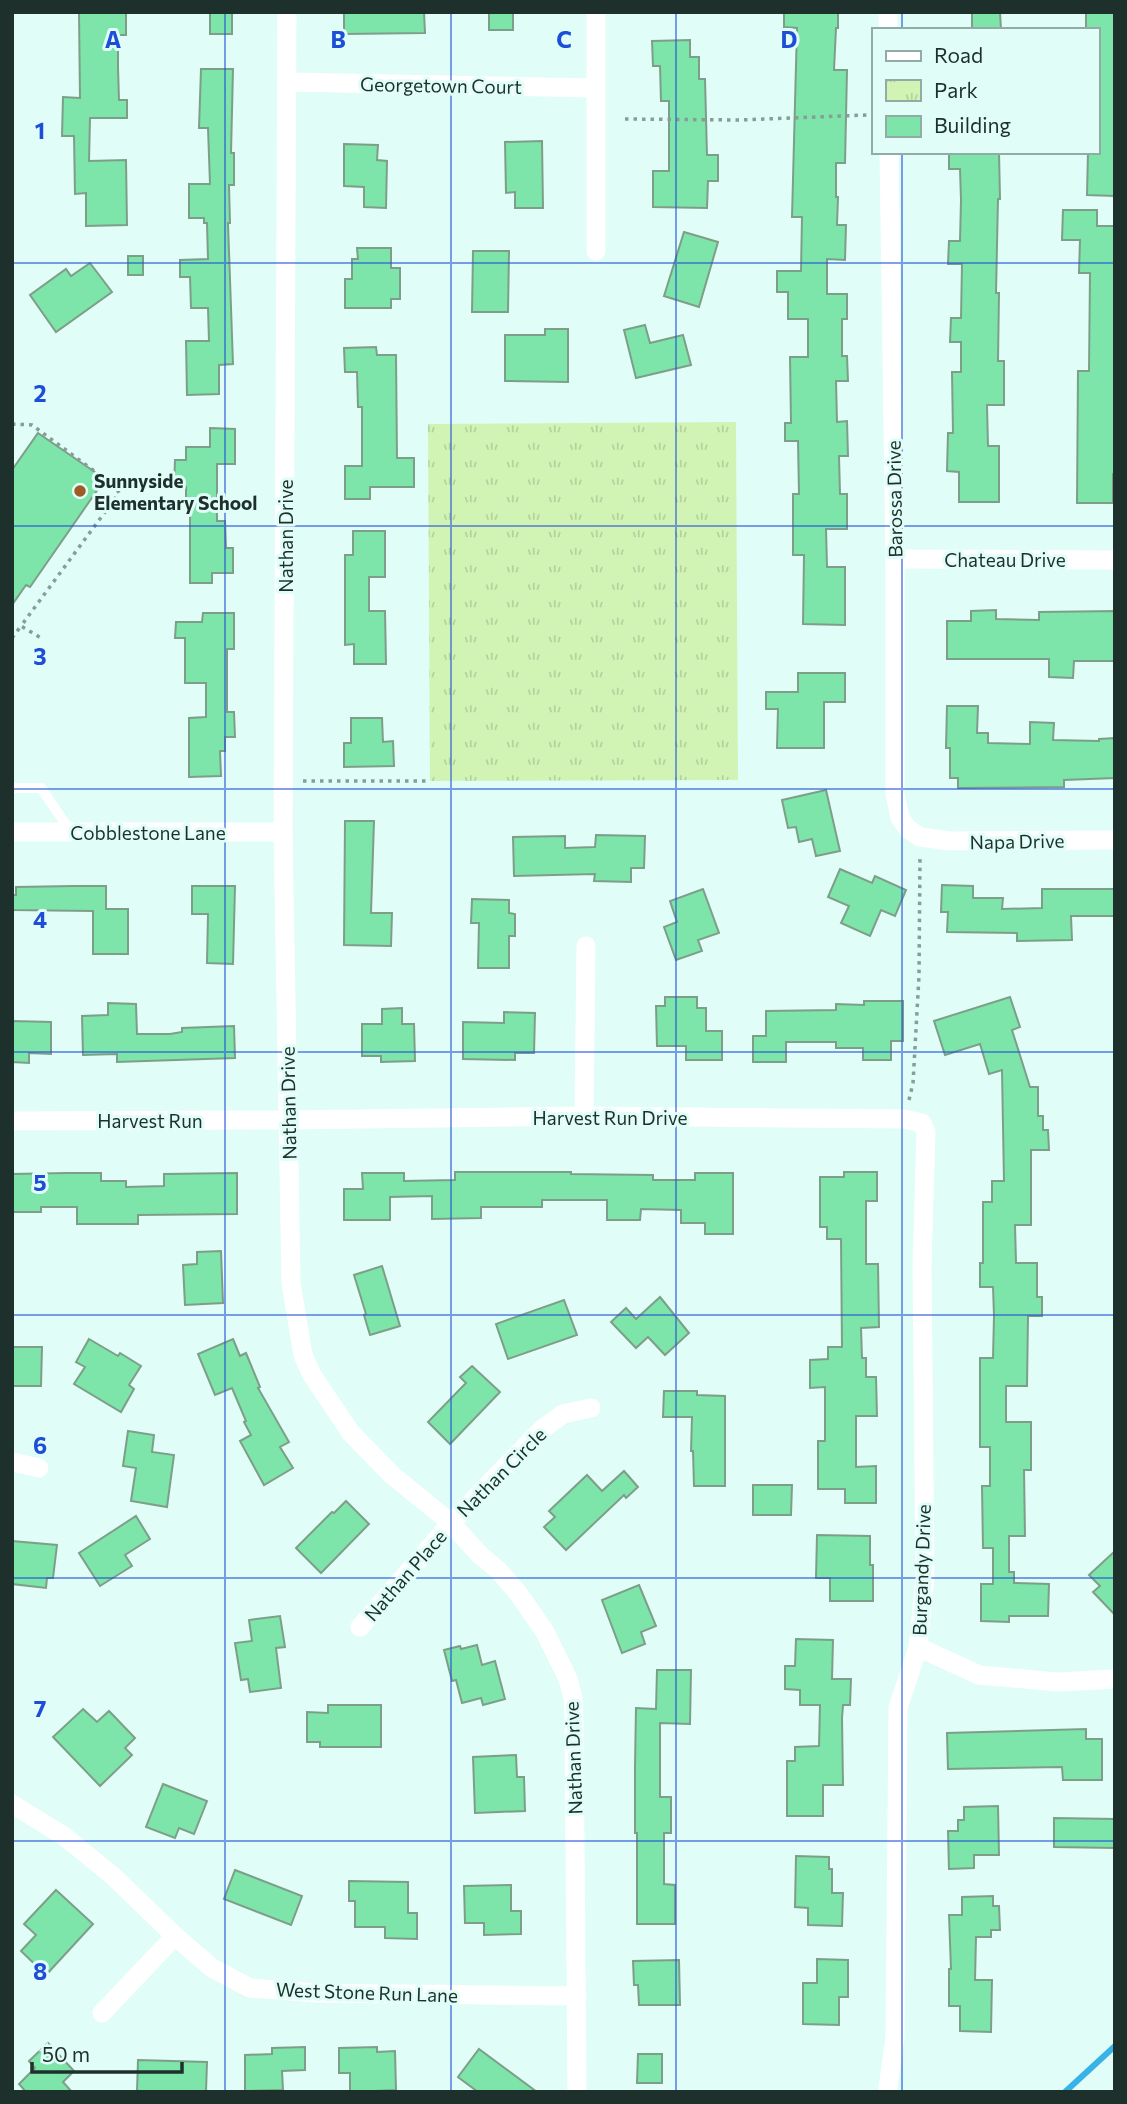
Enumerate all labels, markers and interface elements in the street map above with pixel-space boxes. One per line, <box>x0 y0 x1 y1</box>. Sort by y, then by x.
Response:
text: A <box>105 25 122 53</box>
text: B <box>330 25 346 53</box>
text: C <box>556 25 572 53</box>
text: D <box>781 25 798 53</box>
legend <box>872 28 1099 154</box>
text: Road <box>934 42 983 67</box>
street label: Georgetown Court <box>360 72 522 98</box>
text: Park <box>934 77 978 102</box>
text: Building <box>934 112 1011 137</box>
text: 1 <box>35 116 45 144</box>
text: 2 <box>33 379 47 407</box>
street label: Barossa Drive <box>881 440 907 558</box>
place label: Sunnyside Elementary School <box>94 469 258 514</box>
street label: Nathan Drive <box>274 479 297 593</box>
marker: Sunnyside Elementary School <box>72 483 88 499</box>
street label: Chateau Drive <box>944 548 1066 571</box>
text: 3 <box>33 642 47 670</box>
street label: Cobblestone Lane <box>70 821 226 844</box>
street label: Napa Drive <box>969 829 1065 853</box>
text: 4 <box>33 905 47 933</box>
street label: Nathan Drive <box>276 1046 300 1160</box>
street label: Harvest Run Drive <box>533 1106 687 1129</box>
street label: Harvest Run <box>97 1109 203 1132</box>
text: 5 <box>33 1168 47 1196</box>
street label: Nathan Circle <box>452 1423 550 1521</box>
text: 6 <box>33 1431 47 1459</box>
street label: Burgandy Drive <box>907 1504 935 1636</box>
street label: Nathan Place <box>359 1525 451 1625</box>
text: 7 <box>34 1694 46 1722</box>
street label: Nathan Drive <box>560 1701 586 1815</box>
text: 8 <box>33 1957 47 1985</box>
street label: West Stone Run Lane <box>276 1977 458 2007</box>
scale bar <box>32 2030 182 2074</box>
text: 50 m <box>42 2041 90 2066</box>

